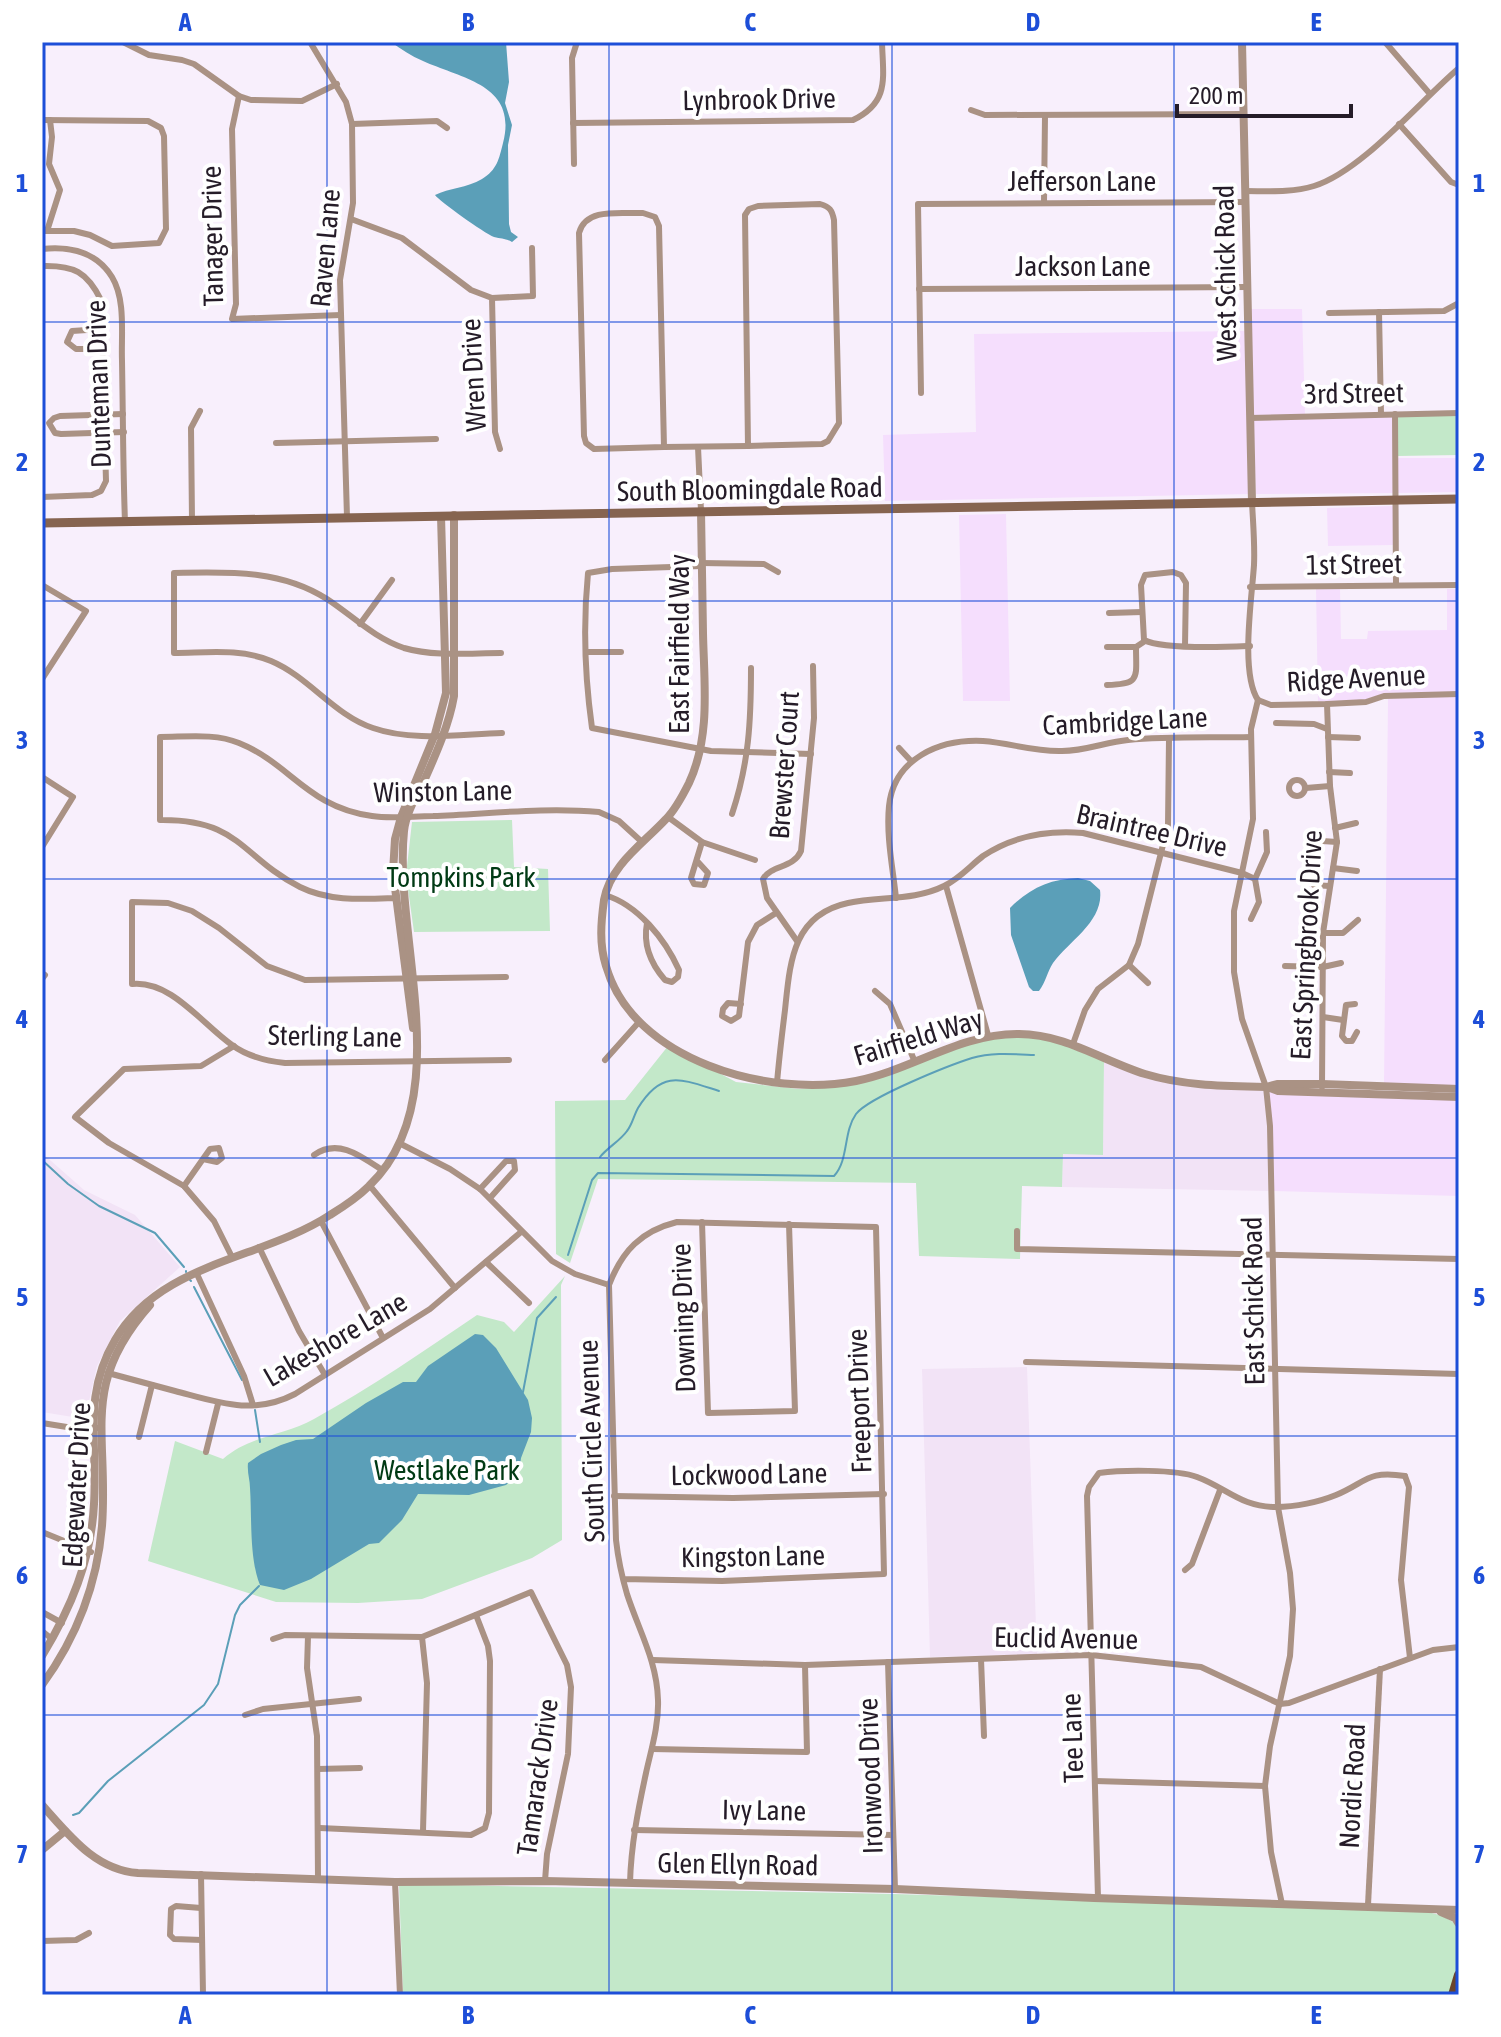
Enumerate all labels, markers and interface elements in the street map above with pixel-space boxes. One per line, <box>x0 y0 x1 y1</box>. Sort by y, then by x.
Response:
text: A <box>178 7 192 37</box>
text: B <box>462 7 475 37</box>
text: C <box>744 7 756 37</box>
text: D <box>1026 7 1040 37</box>
text: E <box>1310 7 1322 37</box>
scale bar <box>1177 68 1351 118</box>
street label: Lynbrook Drive <box>682 82 836 116</box>
text: 200 m <box>1189 82 1243 109</box>
street label: Tanager Drive <box>195 165 229 307</box>
street label: Jefferson Lane <box>1008 165 1156 197</box>
text: 1 <box>16 168 28 198</box>
text: 1 <box>1473 168 1485 198</box>
street label: West Schick Road <box>1207 185 1243 361</box>
street label: Raven Lane <box>304 188 346 308</box>
street label: Jackson Lane <box>1015 250 1151 282</box>
street label: Dunteman Drive <box>79 299 117 469</box>
street label: Wren Drive <box>454 318 492 432</box>
street label: 3rd Street <box>1304 376 1404 410</box>
text: 2 <box>16 447 28 477</box>
text: 2 <box>1473 447 1485 477</box>
street label: South Bloomingdale Road <box>617 471 883 507</box>
street label: 1st Street <box>1306 547 1402 581</box>
street label: East Fairfield Way <box>663 554 695 734</box>
street label: Ridge Avenue <box>1286 658 1426 698</box>
street label: Brewster Court <box>763 690 805 840</box>
street label: Cambridge Lane <box>1042 701 1208 741</box>
text: 3 <box>16 725 28 755</box>
text: 3 <box>1473 725 1485 755</box>
street label: Winston Lane <box>373 774 513 808</box>
street label: Braintree Drive <box>1073 797 1231 863</box>
street label: East Springbrook Drive <box>1284 829 1328 1061</box>
park label: Tompkins Park <box>386 861 536 893</box>
street label: Fairfield Way <box>850 1002 986 1072</box>
text: 4 <box>15 1004 28 1034</box>
text: 4 <box>1472 1004 1485 1034</box>
street label: Sterling Lane <box>268 1019 402 1053</box>
street label: East Schick Road <box>1236 1216 1270 1386</box>
street label: Downing Drive <box>664 1243 702 1393</box>
text: 5 <box>16 1282 28 1312</box>
text: 5 <box>1473 1282 1485 1312</box>
street label: Lakeshore Lane <box>258 1285 412 1393</box>
street label: Freeport Drive <box>840 1328 878 1474</box>
street label: South Circle Avenue <box>571 1339 611 1543</box>
street label: Edgewater Drive <box>56 1402 96 1568</box>
park label: Westlake Park <box>374 1454 520 1486</box>
street label: Lockwood Lane <box>670 1457 828 1491</box>
street label: Kingston Lane <box>681 1539 825 1573</box>
text: 6 <box>16 1560 28 1590</box>
text: 6 <box>1473 1560 1485 1590</box>
street label: Euclid Avenue <box>994 1621 1138 1655</box>
street label: Tee Lane <box>1054 1693 1090 1783</box>
street label: Tamarack Drive <box>510 1696 564 1858</box>
street label: Ironwood Drive <box>851 1697 889 1855</box>
street label: Nordic Road <box>1333 1723 1371 1849</box>
street label: Ivy Lane <box>722 1793 806 1827</box>
text: 7 <box>16 1839 28 1869</box>
text: 7 <box>1473 1839 1485 1869</box>
street label: Glen Ellyn Road <box>657 1847 819 1881</box>
text: A <box>178 2000 192 2030</box>
text: B <box>462 2000 475 2030</box>
text: C <box>744 2000 756 2030</box>
text: D <box>1026 2000 1040 2030</box>
text: E <box>1310 2000 1322 2030</box>

